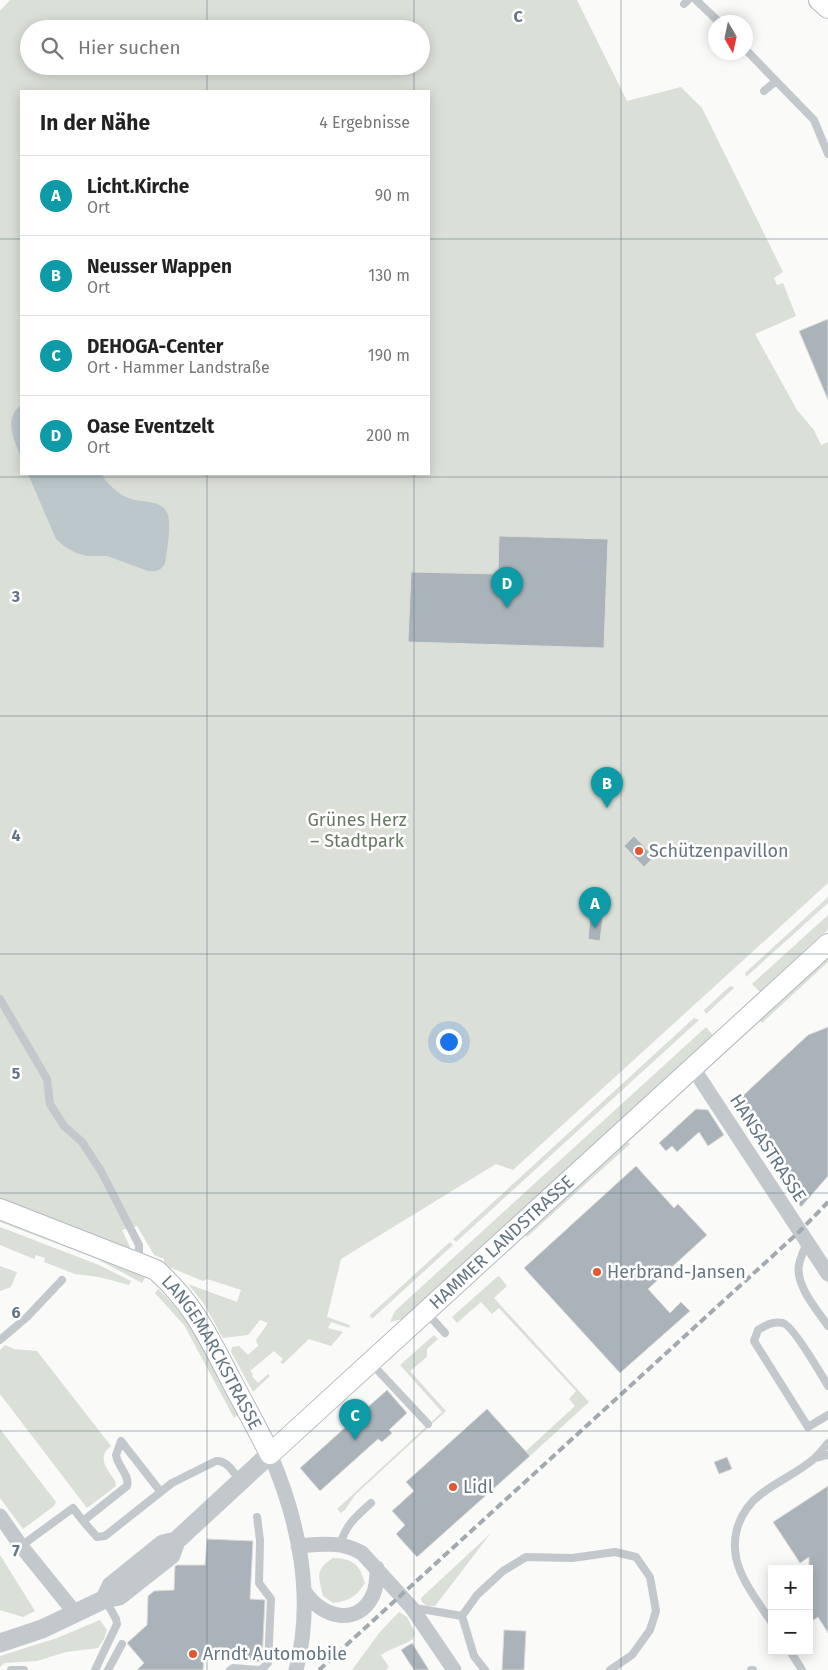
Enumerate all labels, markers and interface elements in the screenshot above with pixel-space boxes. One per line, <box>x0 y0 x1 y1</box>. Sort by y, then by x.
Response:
text: C <box>513 7 523 26</box>
north arrow <box>708 15 753 60</box>
search box <box>20 20 430 75</box>
icon: search <box>38 34 66 62</box>
text: Hier suchen <box>78 36 181 59</box>
text: In der Nähe <box>40 110 150 136</box>
text: 4 Ergebnisse <box>319 113 410 132</box>
text: Licht.Kirche <box>87 175 189 198</box>
text: A <box>51 186 61 205</box>
text: 90 m <box>375 186 410 205</box>
text: Ort <box>87 198 110 217</box>
text: Neusser Wappen <box>87 255 232 278</box>
text: B <box>51 266 61 285</box>
text: 130 m <box>368 266 410 285</box>
text: Ort <box>87 278 110 297</box>
text: DEHOGA-Center <box>87 335 223 358</box>
text: C <box>51 346 61 365</box>
text: 190 m <box>368 346 410 365</box>
text: Ort · Hammer Landstraße <box>87 358 270 377</box>
text: Oase Eventzelt <box>87 415 214 438</box>
text: D <box>51 426 61 445</box>
text: 200 m <box>366 426 410 445</box>
text: Ort <box>87 438 110 457</box>
pin: D <box>491 567 523 608</box>
text: 3 <box>11 587 20 606</box>
pin: B <box>591 767 623 808</box>
park label: Grünes Herz – Stadtpark <box>308 809 407 852</box>
text: 4 <box>11 826 21 845</box>
place label: Schützenpavillon <box>649 840 789 862</box>
marker: Schützenpavillon <box>633 845 645 857</box>
pin: A <box>579 887 611 928</box>
your location <box>436 1029 462 1055</box>
text: 5 <box>12 1064 21 1083</box>
street label: HANSASTRASSE <box>725 1090 811 1206</box>
street label: HAMMER LANDSTRASSE <box>425 1171 578 1314</box>
place label: Herbrand-Jansen <box>607 1261 746 1283</box>
marker: Herbrand-Jansen <box>591 1266 603 1278</box>
street label: LANGEMARCKSTRASSE <box>157 1270 267 1434</box>
text: 6 <box>11 1303 21 1322</box>
pin: C <box>339 1399 371 1440</box>
place label: Lidl <box>463 1476 493 1498</box>
marker: Lidl <box>447 1481 459 1493</box>
text: 7 <box>12 1541 20 1560</box>
map controls <box>768 1565 813 1655</box>
button: + <box>768 1565 813 1610</box>
button: − <box>768 1610 813 1655</box>
place label: Arndt Automobile <box>203 1643 347 1665</box>
marker: Arndt Automobile <box>187 1648 199 1660</box>

